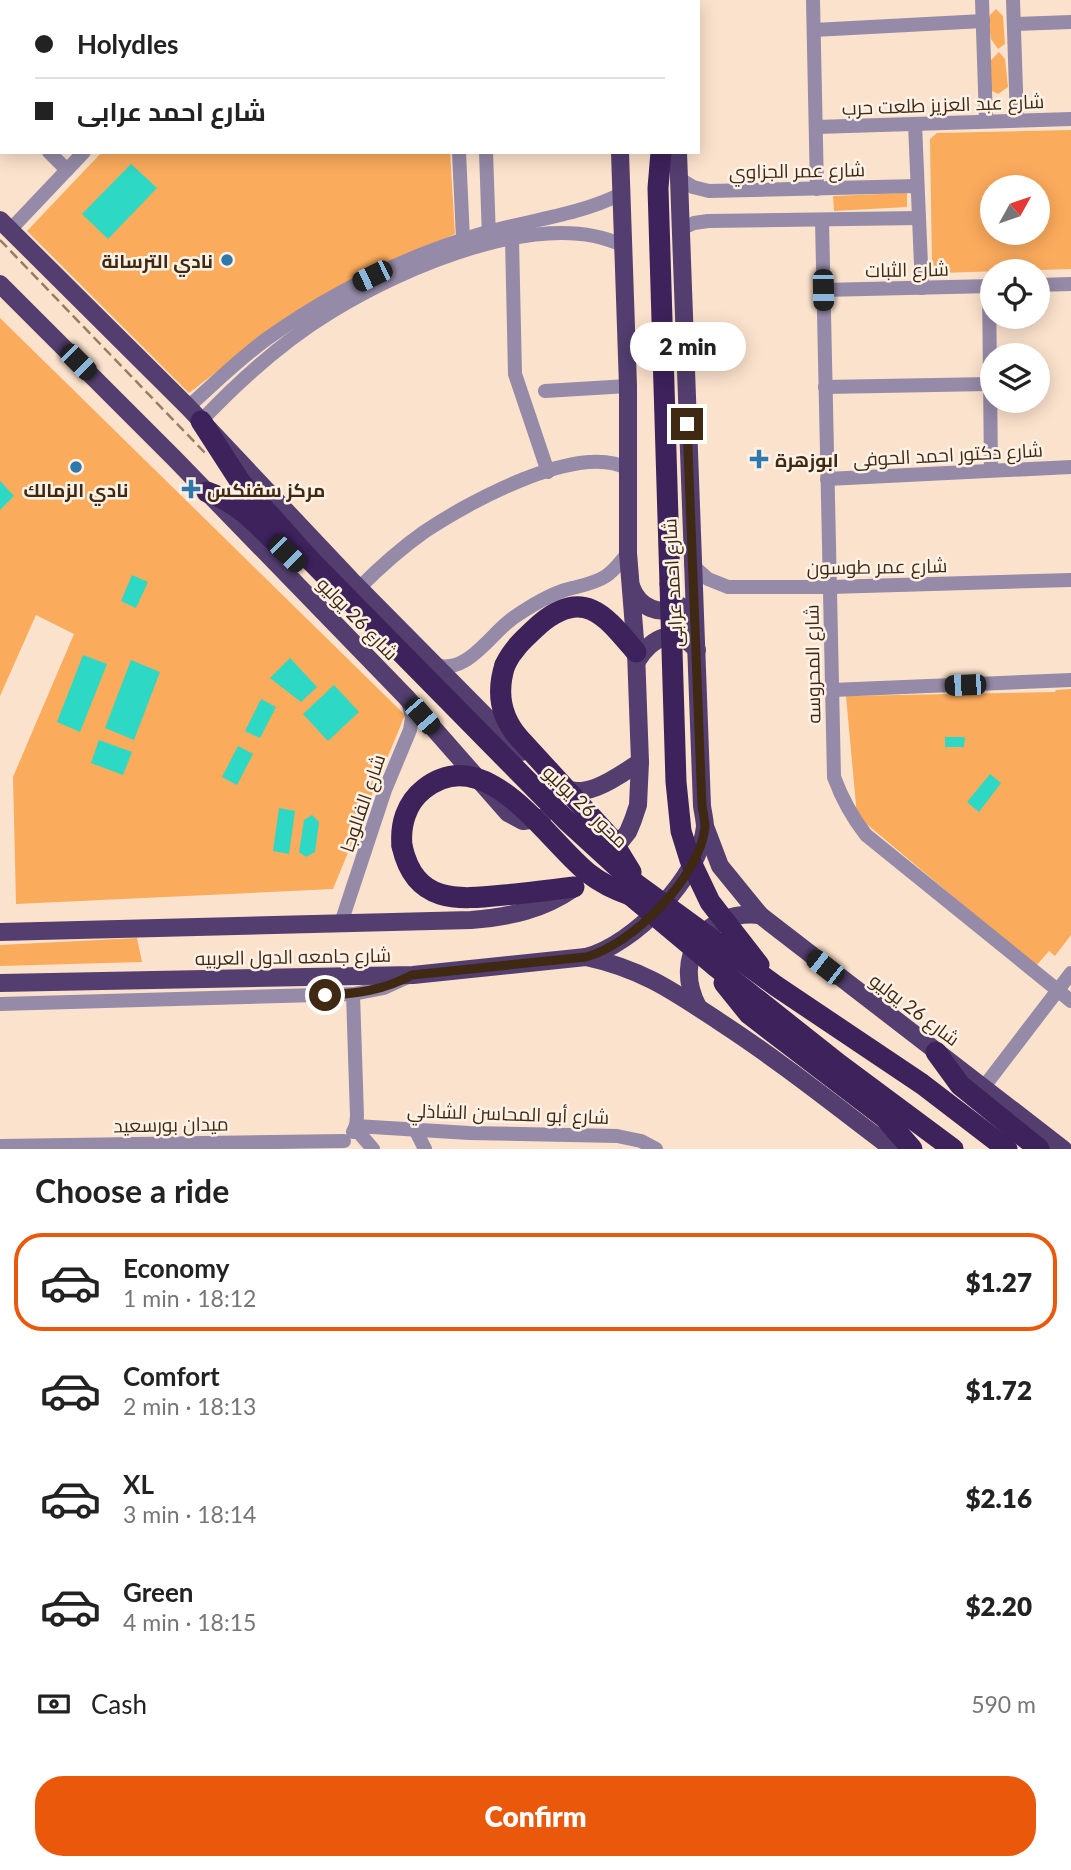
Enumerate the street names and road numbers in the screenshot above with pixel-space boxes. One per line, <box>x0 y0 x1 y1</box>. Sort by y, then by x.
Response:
street label: شارع عبد العزيز طلعت حرب <box>841 89 1045 122</box>
street label: شارع عمر الجزاوي <box>729 157 865 187</box>
street label: شارع الثبات <box>865 257 949 284</box>
street label: شارع دكتور احمد الحوفى <box>853 438 1044 473</box>
street label: شارع احمد عرابى <box>657 518 690 648</box>
street label: شارع عمر طوسون <box>806 553 948 582</box>
street label: شارع 26 يوليو <box>311 572 403 666</box>
street label: شارع المحروسه <box>799 604 828 724</box>
street label: شارع الفالوجا <box>335 751 392 856</box>
street label: محور 26 يوليو <box>538 760 633 853</box>
street label: شارع جامعه الدول العربيه <box>195 943 391 972</box>
street label: شارع 26 يوليو <box>864 968 964 1053</box>
street label: شارع أبو المحاسن الشاذلي <box>406 1098 609 1132</box>
street label: ميدان بورسعيد <box>113 1111 229 1138</box>

